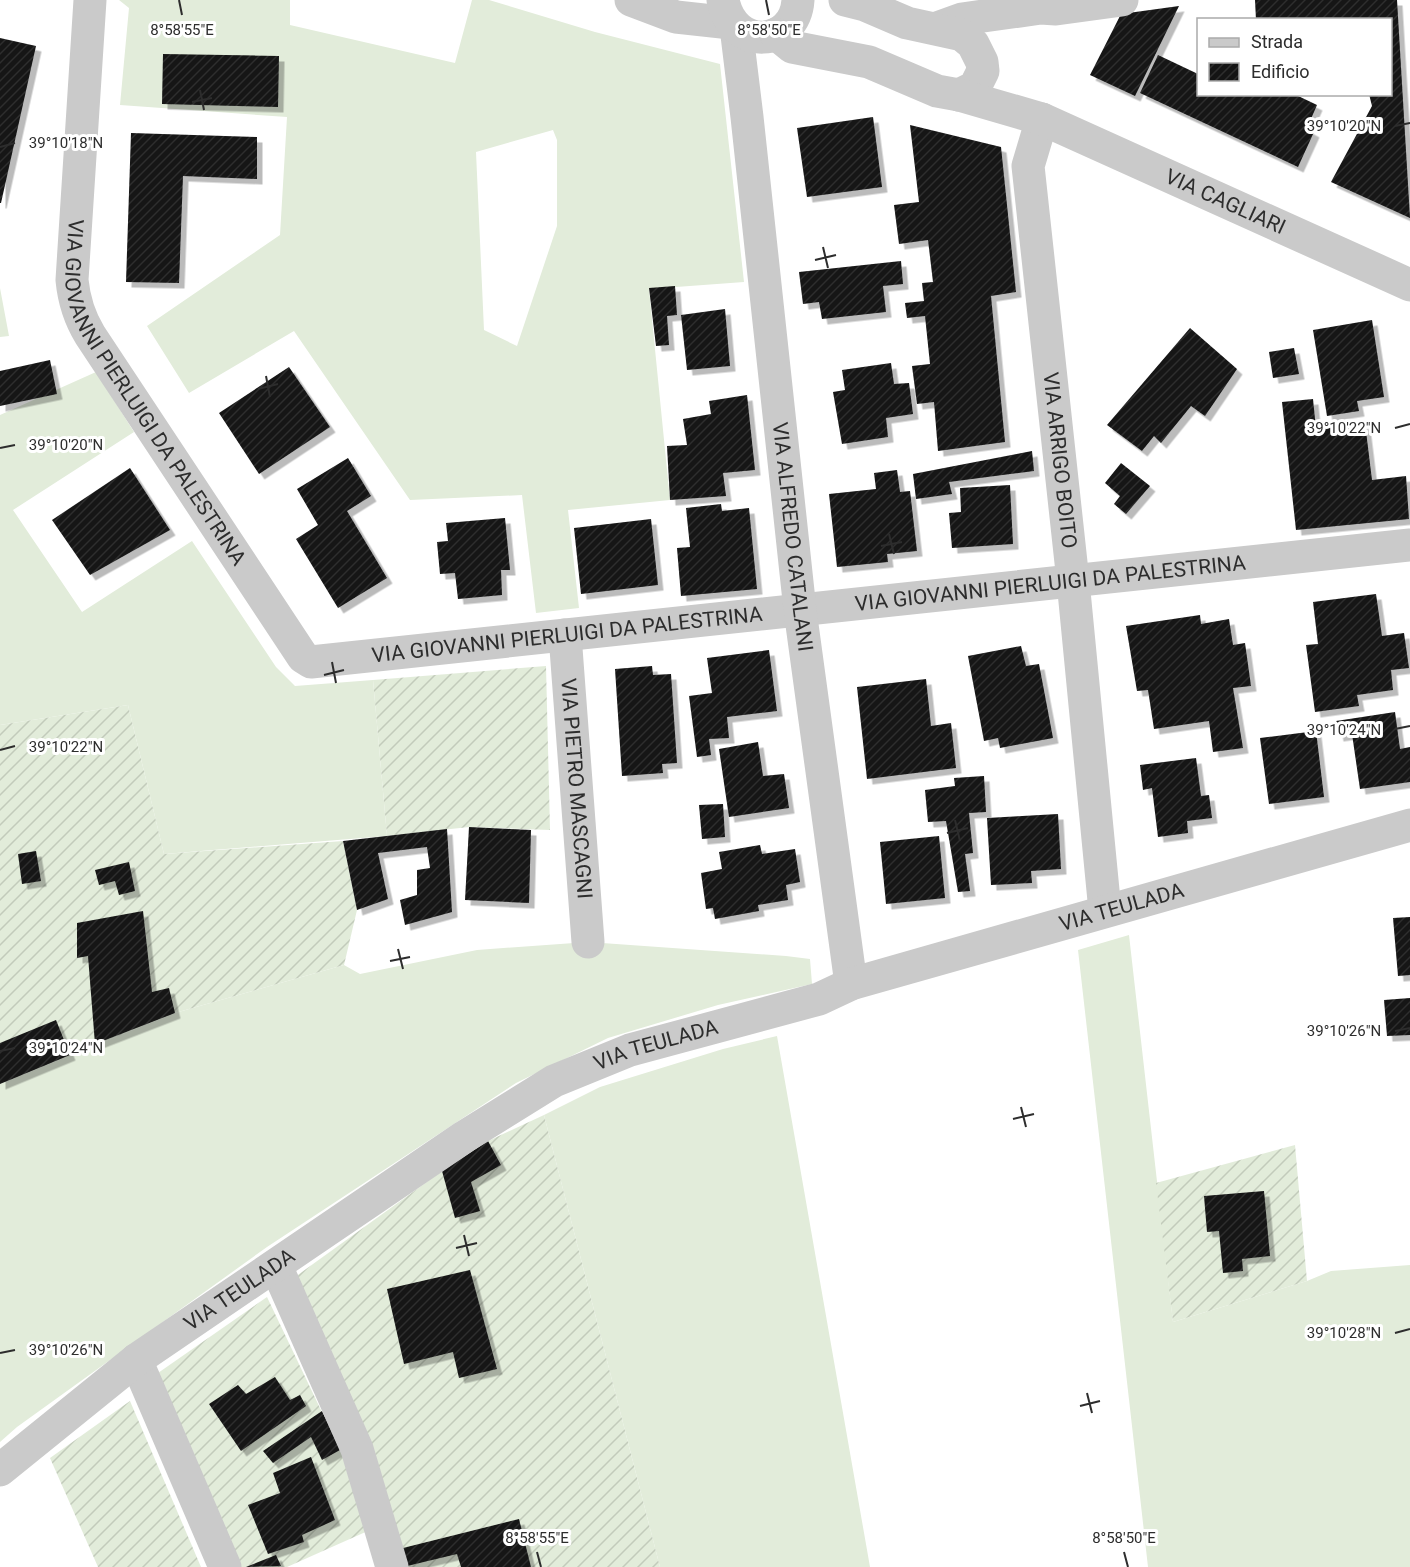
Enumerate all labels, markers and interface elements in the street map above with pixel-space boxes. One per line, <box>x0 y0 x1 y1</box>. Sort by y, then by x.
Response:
legend <box>1197 18 1392 96</box>
text: 8°58'55"E <box>150 21 214 39</box>
text: 8°58'50"E <box>737 21 801 39</box>
text: Strada <box>1251 31 1303 52</box>
text: Edificio <box>1251 61 1310 82</box>
text: 39°10'20"N <box>1307 117 1381 135</box>
text: 39°10'18"N <box>29 134 103 152</box>
street label: VIA CAGLIARI <box>1162 164 1289 239</box>
street label: VIA GIOVANNI PIERLUIGI DA PALESTRINA <box>60 218 251 570</box>
street label: VIA ARRIGO BOITO <box>1038 371 1081 550</box>
text: 39°10'22"N <box>1307 419 1381 437</box>
street label: VIA ALFREDO CATALANI <box>768 421 818 653</box>
text: 39°10'20"N <box>29 436 103 454</box>
street label: VIA GIOVANNI PIERLUIGI DA PALESTRINA <box>854 551 1247 616</box>
street label: VIA GIOVANNI PIERLUIGI DA PALESTRINA <box>371 602 764 667</box>
street label: VIA PIETRO MASCAGNI <box>556 677 597 900</box>
text: 39°10'24"N <box>1307 721 1381 739</box>
text: 39°10'22"N <box>29 738 103 756</box>
street label: VIA TEULADA <box>1057 878 1187 936</box>
street label: VIA TEULADA <box>590 1015 721 1075</box>
text: 39°10'26"N <box>1307 1022 1381 1040</box>
text: 39°10'24"N <box>29 1039 103 1057</box>
street label: VIA TEULADA <box>180 1243 300 1336</box>
text: 39°10'28"N <box>1307 1324 1381 1342</box>
text: 39°10'26"N <box>29 1341 103 1359</box>
text: 8°58'55"E <box>505 1529 569 1547</box>
text: 8°58'50"E <box>1092 1529 1156 1547</box>

